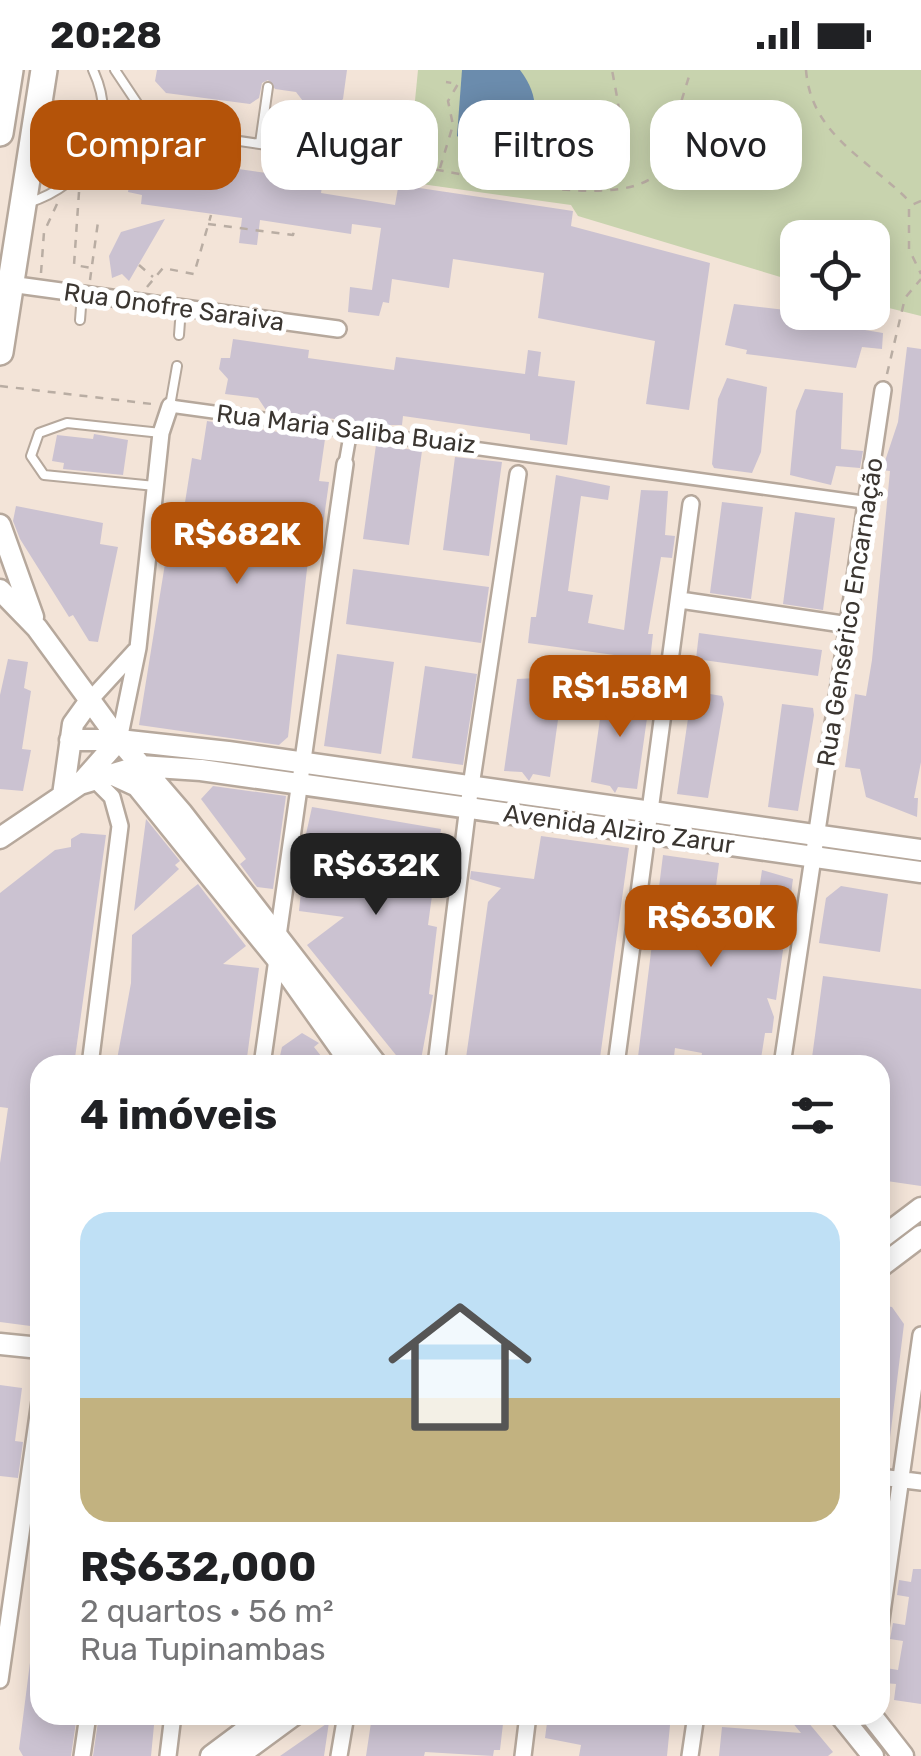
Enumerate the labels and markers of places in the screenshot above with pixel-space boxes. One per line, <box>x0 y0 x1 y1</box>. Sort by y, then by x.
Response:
pin: R$682K <box>156 502 318 587</box>
pin: R$1.58M <box>528 655 712 740</box>
pin: R$632K <box>295 833 457 918</box>
pin: R$630K <box>630 885 792 970</box>

